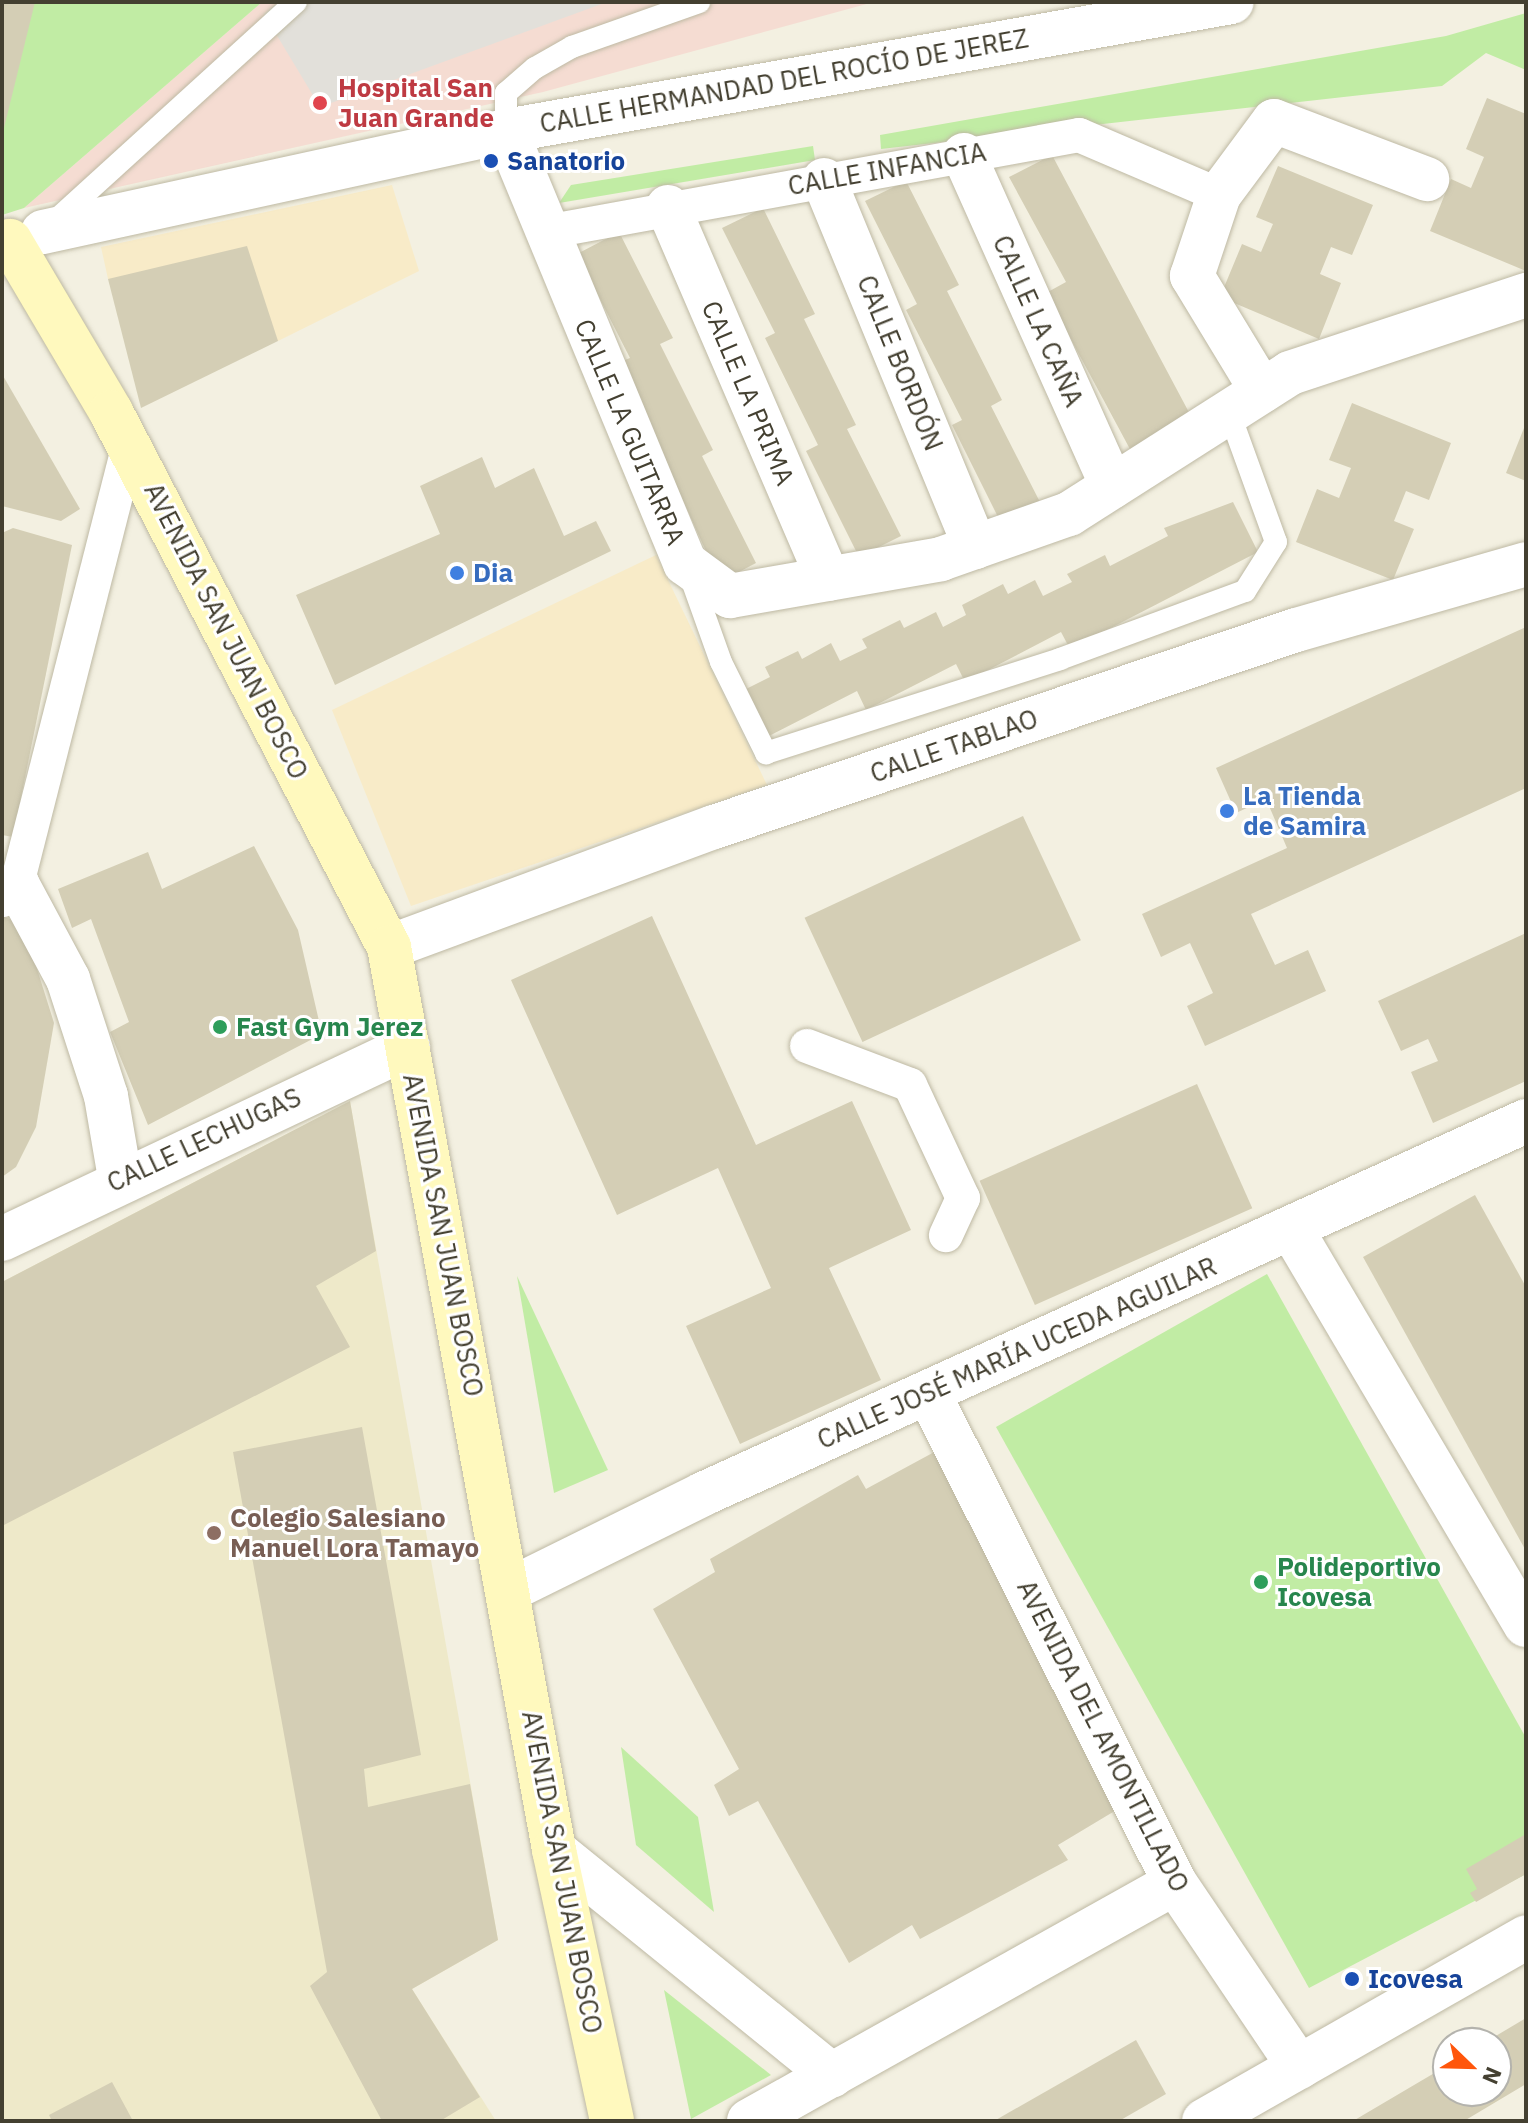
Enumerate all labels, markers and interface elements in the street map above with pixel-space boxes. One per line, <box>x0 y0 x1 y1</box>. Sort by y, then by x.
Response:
street label: CALLE HERMANDAD DEL ROCÍO DE JEREZ <box>537 23 1031 139</box>
place label: Hospital San Juan Grande <box>338 72 494 134</box>
marker: Hospital San Juan Grande <box>309 92 331 114</box>
street label: CALLE INFANCIA <box>786 136 988 202</box>
place label: Sanatorio <box>507 145 625 177</box>
marker: Sanatorio <box>482 152 500 170</box>
street label: CALLE LA CAÑA <box>986 230 1090 412</box>
street label: CALLE BORDÓN <box>851 271 949 455</box>
street label: CALLE LA PRIMA <box>695 296 801 490</box>
street label: CALLE LA GUITARRA <box>568 314 692 550</box>
street label: AVENIDA SAN JUAN BOSCO <box>138 478 314 784</box>
place label: Dia <box>473 557 513 589</box>
marker: Dia <box>448 564 466 582</box>
street label: CALLE TABLAO <box>866 703 1042 789</box>
place label: La Tienda de Samira <box>1243 780 1366 842</box>
marker: La Tienda de Samira <box>1218 802 1236 820</box>
place label: Fast Gym Jerez <box>236 1011 423 1043</box>
marker: Fast Gym Jerez <box>211 1018 229 1036</box>
street label: AVENIDA SAN JUAN BOSCO <box>396 1071 490 1399</box>
street label: CALLE LECHUGAS <box>102 1081 306 1199</box>
street label: CALLE JOSÉ MARÍA UCEDA AGUILAR <box>812 1251 1222 1455</box>
place label: Colegio Salesiano Manuel Lora Tamayo <box>230 1502 479 1564</box>
marker: Colegio Salesiano Manuel Lora Tamayo <box>205 1524 223 1542</box>
place label: Polideportivo Icovesa <box>1277 1551 1441 1612</box>
marker: Polideportivo Icovesa <box>1252 1573 1270 1591</box>
street label: AVENIDA DEL AMONTILLADO <box>1011 1575 1195 1897</box>
street label: AVENIDA SAN JUAN BOSCO <box>515 1708 609 2036</box>
place label: Icovesa <box>1368 1963 1463 1995</box>
marker: Icovesa <box>1343 1970 1361 1988</box>
north arrow <box>1432 2027 1512 2107</box>
text: N <box>1476 2063 1509 2089</box>

